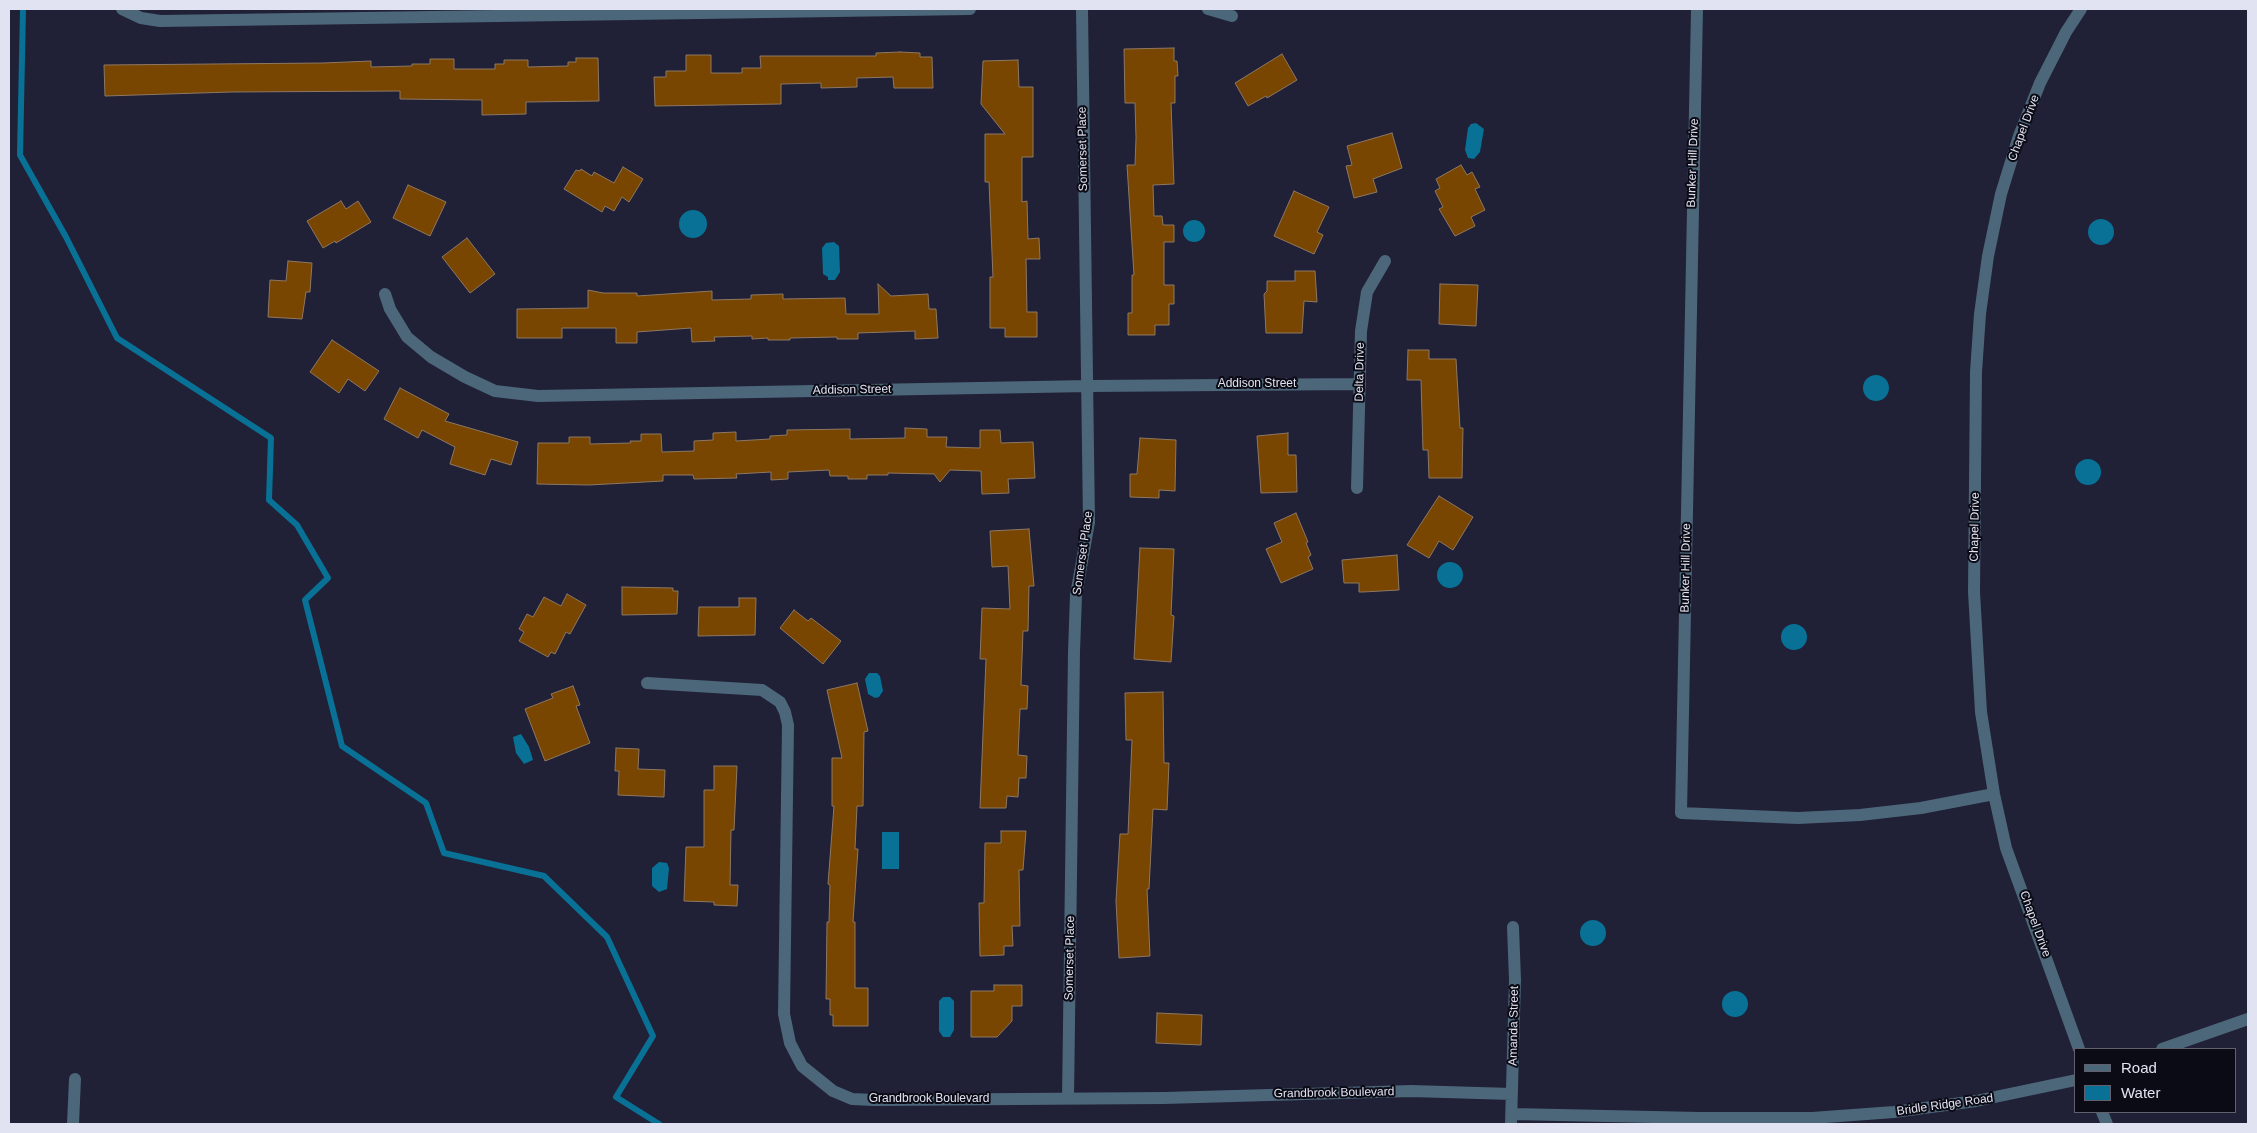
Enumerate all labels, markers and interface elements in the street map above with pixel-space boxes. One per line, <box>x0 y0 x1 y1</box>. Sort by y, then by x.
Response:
street label: Chapel Drive <box>2005 93 2043 163</box>
street label: Somerset Place <box>1075 107 1091 191</box>
street label: Bunker Hill Drive <box>1684 118 1702 208</box>
street label: Delta Drive <box>1352 342 1368 402</box>
street label: Addison Street <box>1218 377 1296 391</box>
street label: Addison Street <box>813 382 891 398</box>
street label: Chapel Drive <box>1967 492 1983 562</box>
street label: Somerset Place <box>1070 510 1096 596</box>
street label: Bunker Hill Drive <box>1678 523 1694 613</box>
street label: Chapel Drive <box>2016 889 2054 959</box>
street label: Somerset Place <box>1062 916 1078 1000</box>
street label: Amanda Street <box>1506 986 1522 1066</box>
legend <box>2074 1048 2237 1113</box>
text: Road <box>2121 1059 2157 1076</box>
text: Water <box>2121 1084 2160 1101</box>
street label: Grandbrook Boulevard <box>1274 1085 1394 1101</box>
street label: Bridle Ridge Road <box>1896 1091 1994 1119</box>
street label: Grandbrook Boulevard <box>869 1092 989 1106</box>

